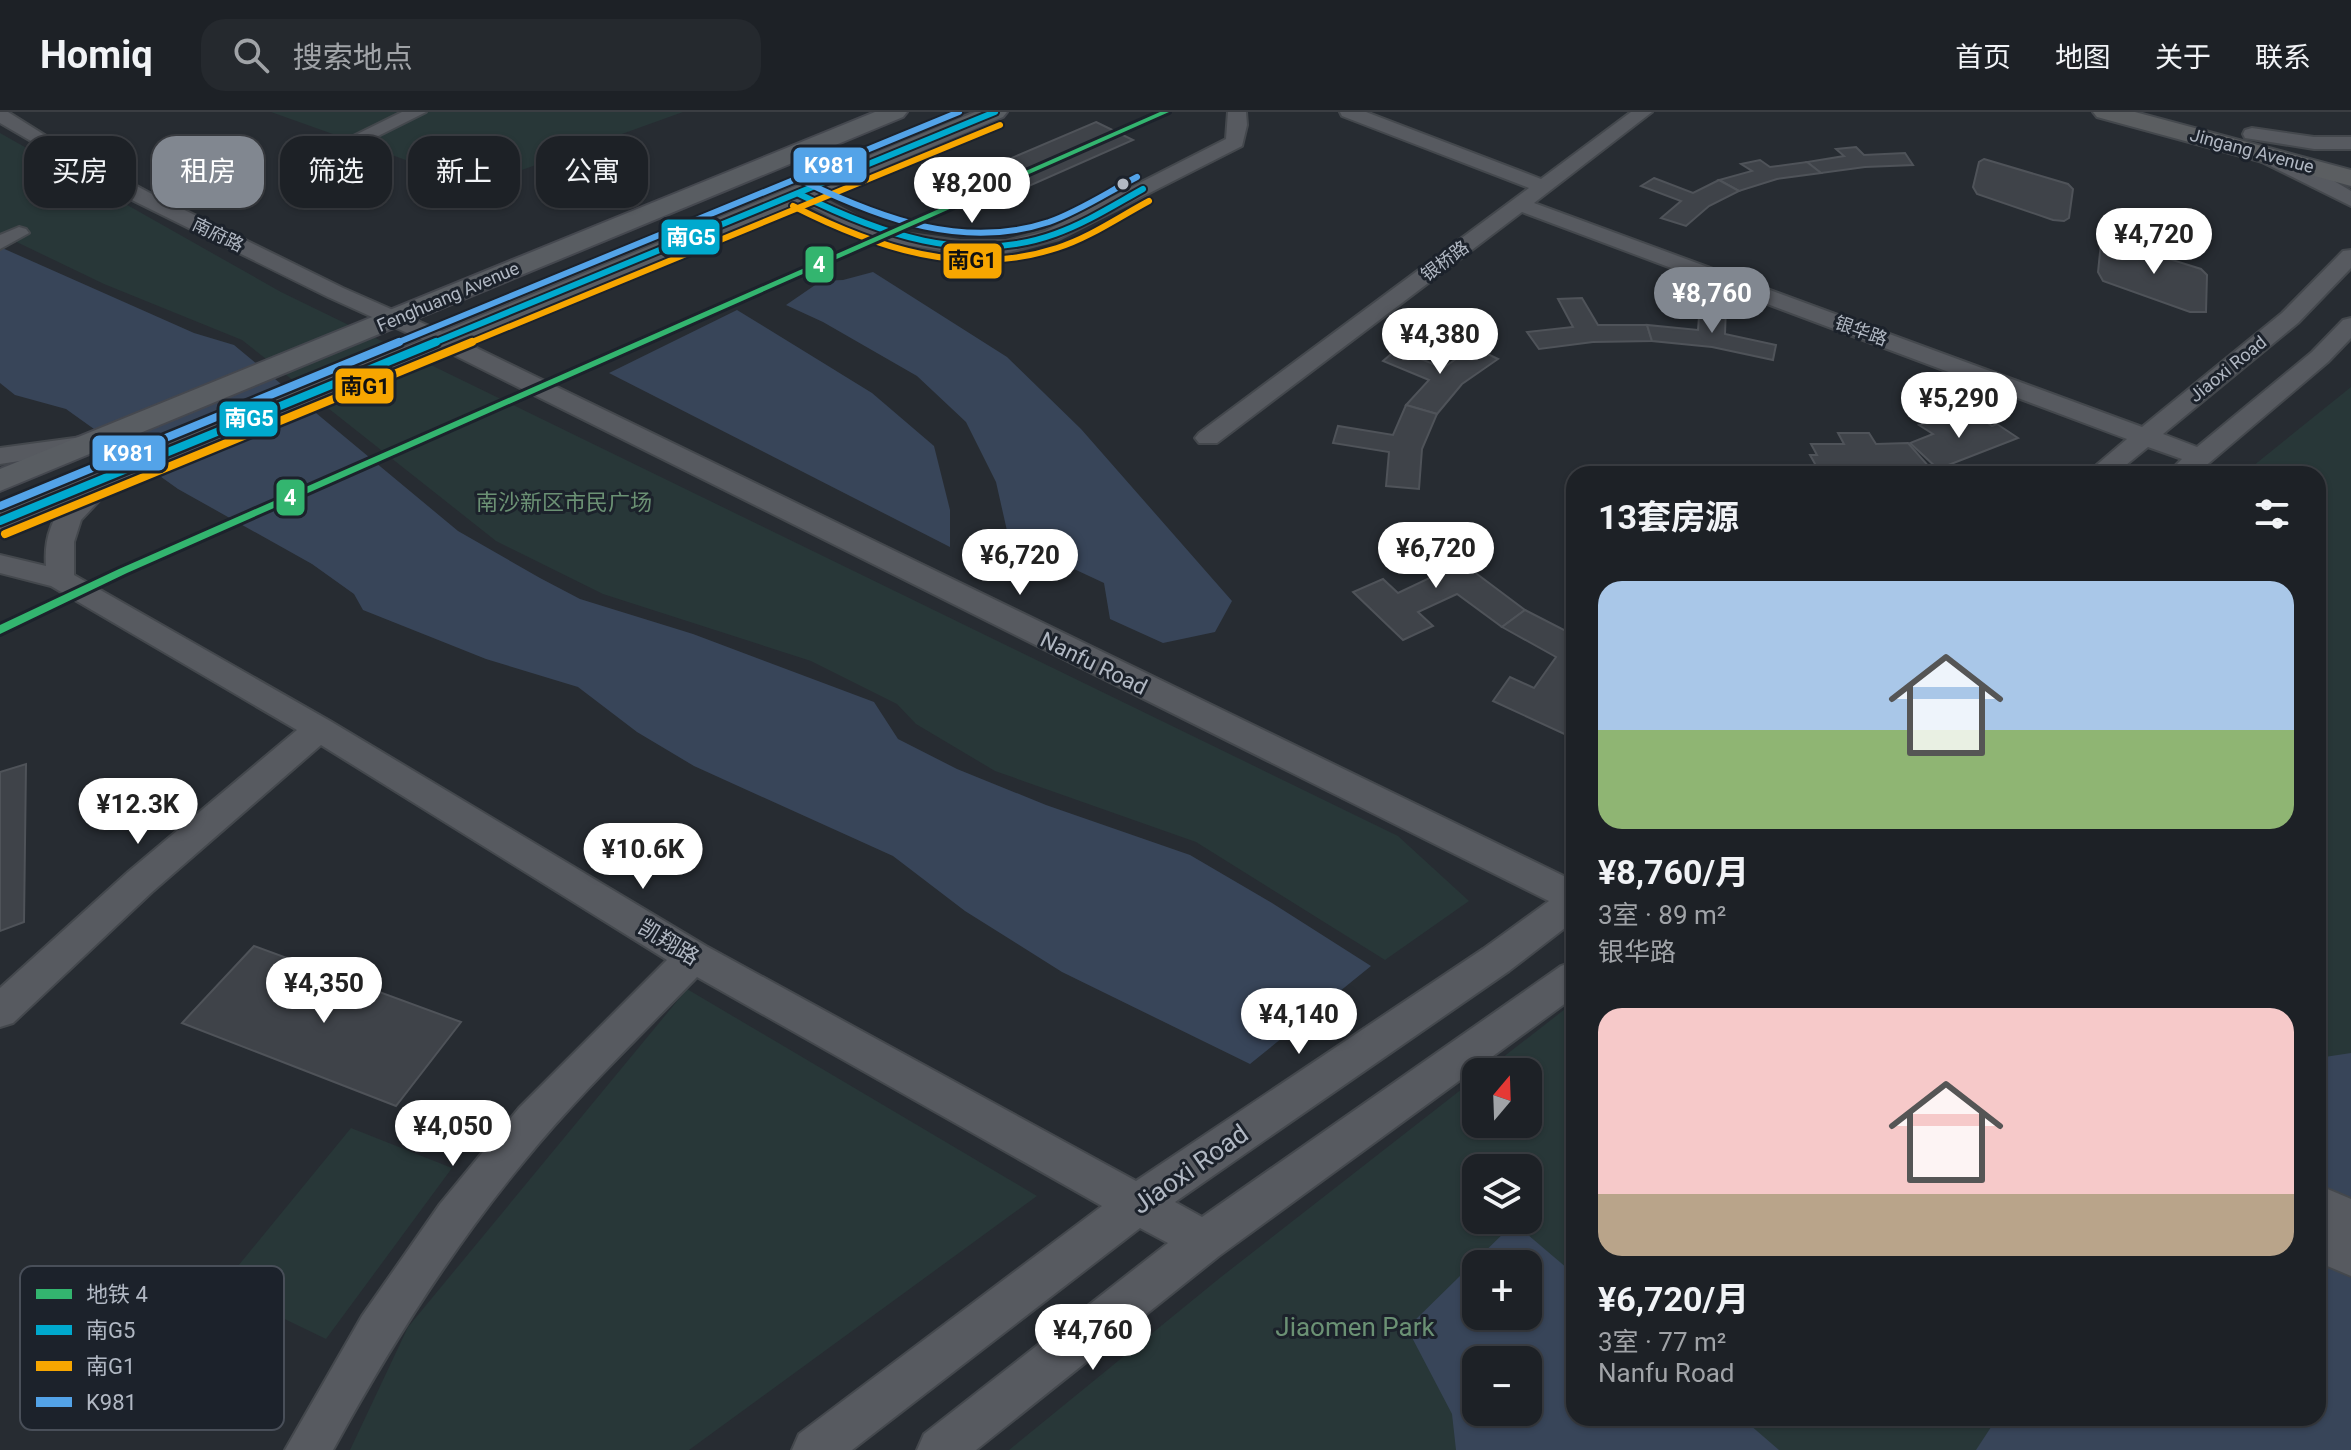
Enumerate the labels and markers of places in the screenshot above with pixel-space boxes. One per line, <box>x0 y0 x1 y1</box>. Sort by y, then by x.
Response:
pin: ¥8,200 <box>907 157 1037 225</box>
unlabelled marker <box>1115 176 1131 192</box>
pin: ¥4,720 <box>2089 208 2219 276</box>
pin: ¥8,760 <box>1647 267 1777 335</box>
pin: ¥4,380 <box>1375 308 1505 376</box>
pin: ¥5,290 <box>1894 372 2024 440</box>
pin: ¥6,720 <box>1371 522 1501 590</box>
pin: ¥6,720 <box>955 529 1085 597</box>
pin: ¥12.3K <box>73 778 203 846</box>
pin: ¥10.6K <box>578 823 708 891</box>
pin: ¥4,350 <box>259 957 389 1025</box>
pin: ¥4,140 <box>1234 988 1364 1056</box>
pin: ¥4,050 <box>388 1100 518 1168</box>
pin: ¥4,760 <box>1028 1304 1158 1372</box>

